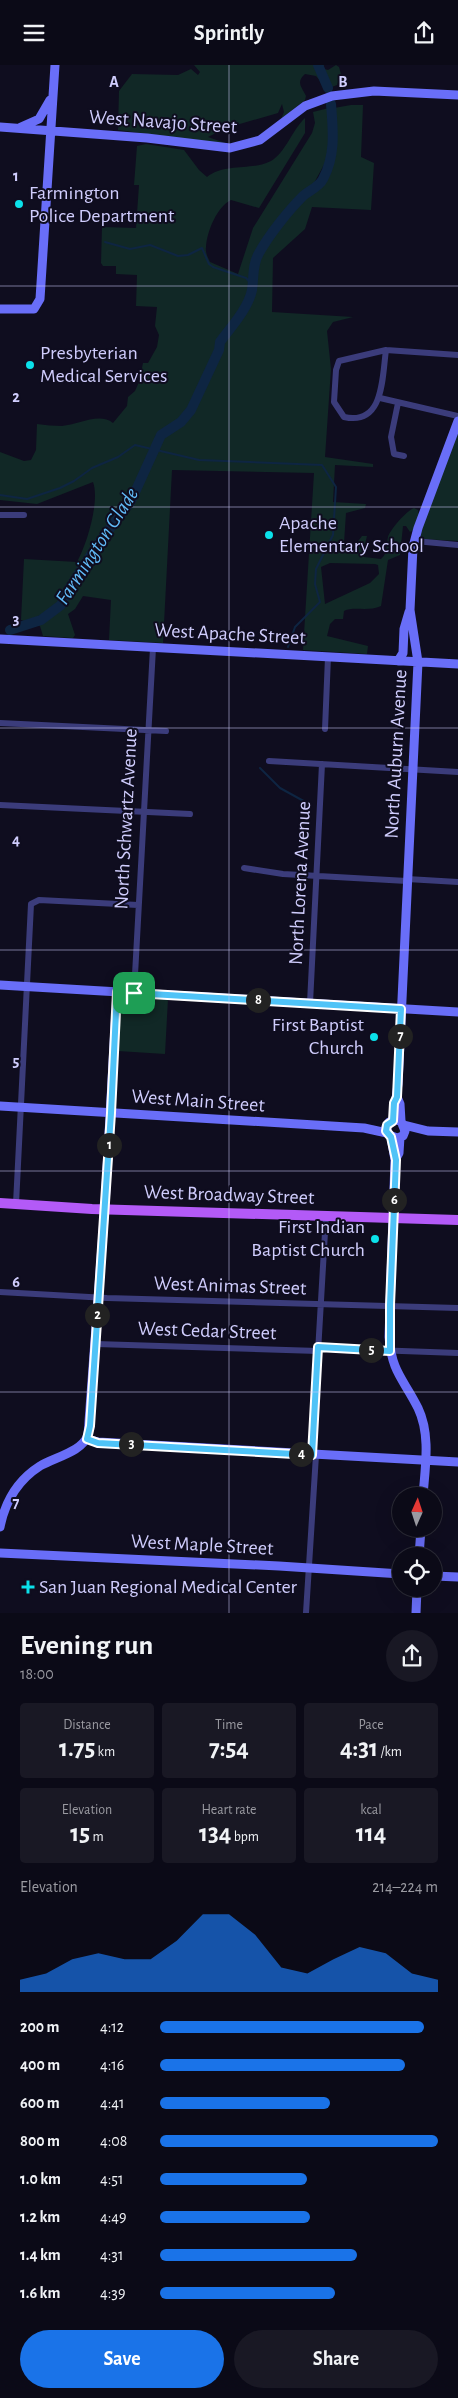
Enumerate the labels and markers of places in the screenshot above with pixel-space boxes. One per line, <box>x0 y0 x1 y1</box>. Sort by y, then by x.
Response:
place label: Farmington Police Department <box>29 183 175 226</box>
marker: Farmington Police Department <box>13 198 25 210</box>
place label: Presbyterian Medical Services <box>40 343 167 386</box>
marker: Presbyterian Medical Services <box>24 359 36 371</box>
place label: Apache Elementary School <box>279 513 424 556</box>
marker: Apache Elementary School <box>263 529 275 541</box>
pin <box>113 972 155 1014</box>
pin: 8 <box>246 987 270 1013</box>
place label: First Baptist Church <box>272 1015 365 1058</box>
pin: 7 <box>388 1023 412 1049</box>
marker: First Baptist Church <box>368 1031 380 1043</box>
pin: 1 <box>96 1133 122 1157</box>
pin: 6 <box>382 1187 406 1213</box>
place label: First Indian Baptist Church <box>251 1217 365 1260</box>
marker: First Indian Baptist Church <box>369 1233 381 1245</box>
pin: 2 <box>84 1303 110 1327</box>
pin: 5 <box>358 1337 384 1363</box>
pin: 3 <box>118 1431 144 1457</box>
pin: 4 <box>288 1441 314 1467</box>
place label: San Juan Regional Medical Center <box>39 1577 298 1597</box>
marker: San Juan Regional Medical Center <box>21 1580 35 1594</box>

